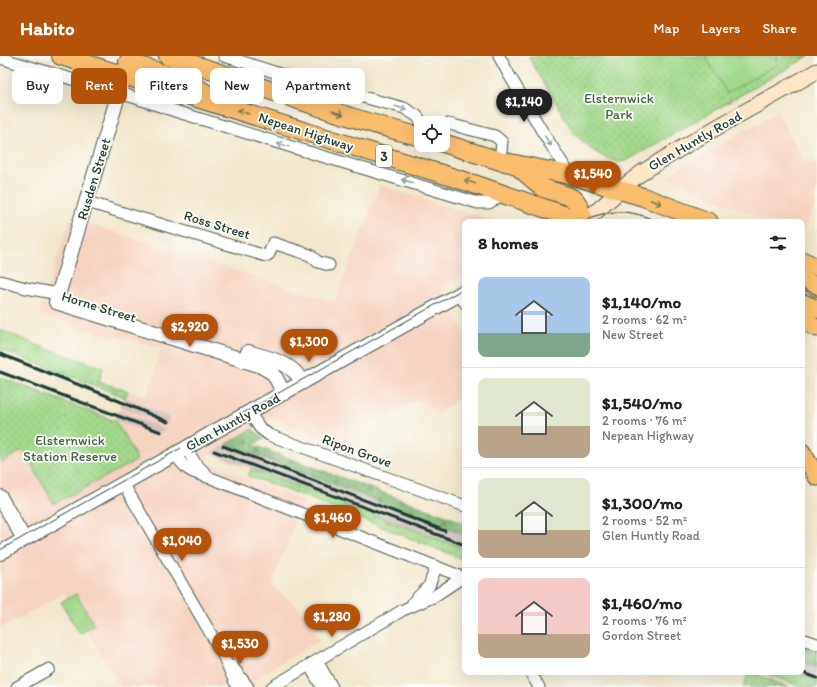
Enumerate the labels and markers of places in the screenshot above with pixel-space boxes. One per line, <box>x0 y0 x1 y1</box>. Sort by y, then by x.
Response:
pin: $1,140 <box>491 89 557 123</box>
pin: $1,540 <box>560 161 626 195</box>
pin: $2,920 <box>157 314 223 348</box>
pin: $1,300 <box>276 329 342 363</box>
pin: $1,460 <box>300 505 366 539</box>
pin: $1,040 <box>149 528 215 562</box>
pin: $1,280 <box>299 604 365 638</box>
pin: $1,530 <box>207 631 273 665</box>

